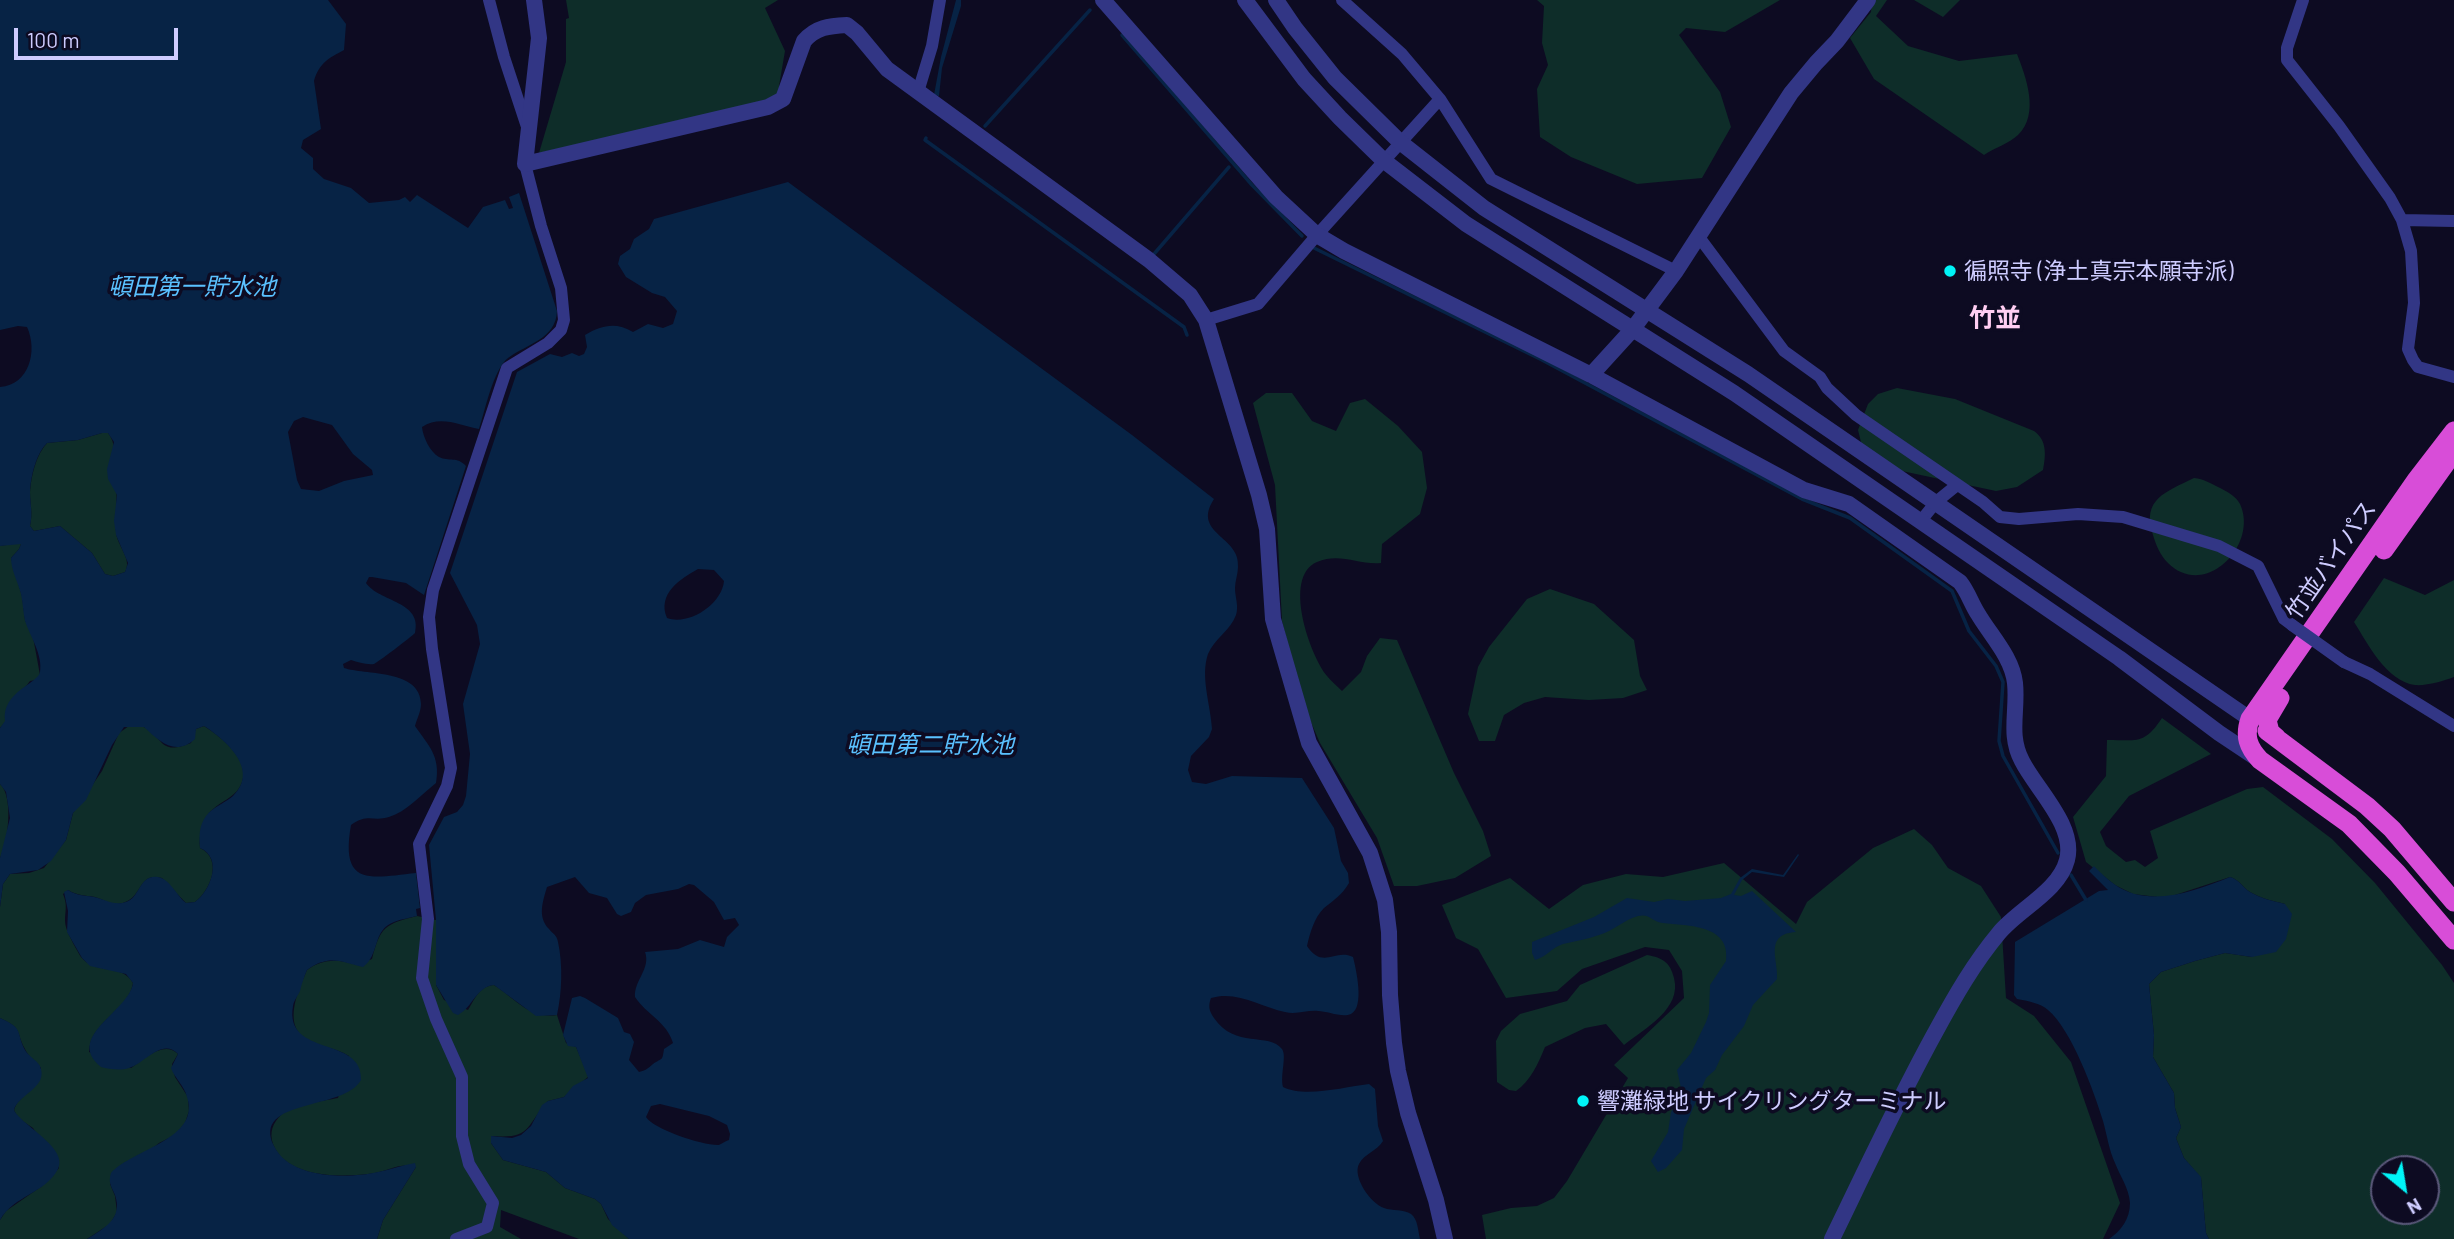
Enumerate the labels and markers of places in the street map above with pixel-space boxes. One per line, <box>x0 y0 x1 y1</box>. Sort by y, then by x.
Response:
place label: 徧照寺 (浄土真宗本願寺派) <box>1964 257 2234 285</box>
marker: 徧照寺 (浄土真宗本願寺派) <box>1942 263 1958 279</box>
place label: 響灘緑地 サイクリングターミナル <box>1597 1087 1947 1115</box>
marker: 響灘緑地 サイクリングターミナル <box>1575 1093 1591 1109</box>

